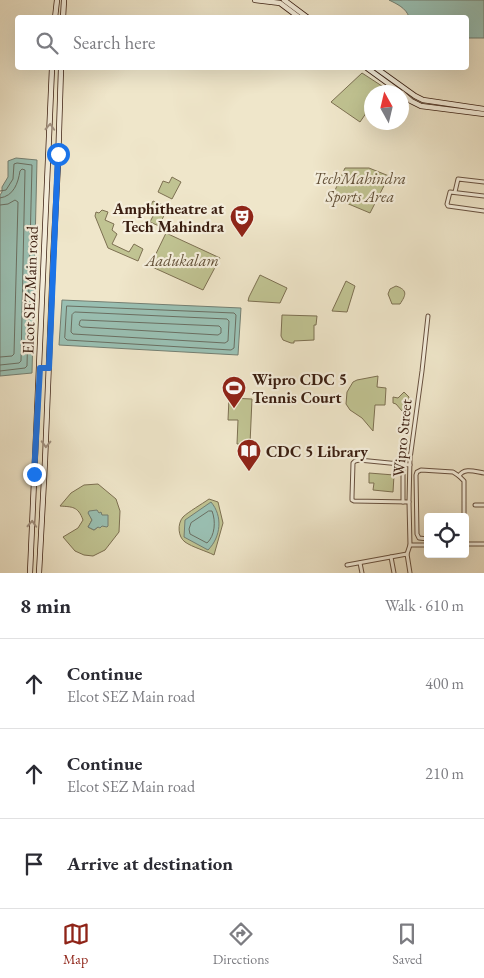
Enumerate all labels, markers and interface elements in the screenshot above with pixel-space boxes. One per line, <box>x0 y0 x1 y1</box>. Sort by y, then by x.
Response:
search box <box>15 15 469 70</box>
icon: search <box>33 29 61 57</box>
text: Search here <box>73 30 155 55</box>
north arrow <box>364 85 409 130</box>
one-way arrow <box>45 123 55 130</box>
route start <box>47 143 70 166</box>
park label: TechMahindra Sports Area <box>314 168 406 207</box>
place label: Amphitheatre at Tech Mahindra <box>112 198 225 237</box>
theatre icon: Amphitheatre at Tech Mahindra <box>229 204 255 238</box>
street label: Elcot SEZ Main road <box>17 225 43 354</box>
park label: Aadukalam <box>144 250 219 271</box>
place label: Wipro CDC 5 Tennis Court <box>252 369 347 408</box>
sports icon: Wipro CDC 5 Tennis Court <box>221 375 247 409</box>
street label: Wipro Street <box>387 398 417 478</box>
library icon: CDC 5 Library <box>236 438 262 472</box>
one-way arrow <box>40 441 51 449</box>
place label: CDC 5 Library <box>266 441 368 462</box>
route end <box>23 463 46 486</box>
map controls <box>424 513 469 558</box>
button: locate <box>424 513 469 558</box>
one-way arrow <box>27 520 37 528</box>
text: 8 min <box>20 592 71 619</box>
text: Walk · 610 m <box>385 595 464 616</box>
text: Continue <box>67 661 142 686</box>
icon: ahead <box>20 670 48 698</box>
text: 400 m <box>425 673 464 694</box>
text: Elcot SEZ Main road <box>67 686 195 707</box>
text: Continue <box>67 751 142 776</box>
icon: ahead <box>20 760 48 788</box>
text: 210 m <box>425 763 464 784</box>
text: Elcot SEZ Main road <box>67 776 195 797</box>
icon: arrive <box>20 850 48 878</box>
text: Arrive at destination <box>67 851 233 876</box>
tab: Map <box>62 920 90 968</box>
tab: Directions <box>213 920 269 968</box>
tab: Saved <box>392 920 422 968</box>

